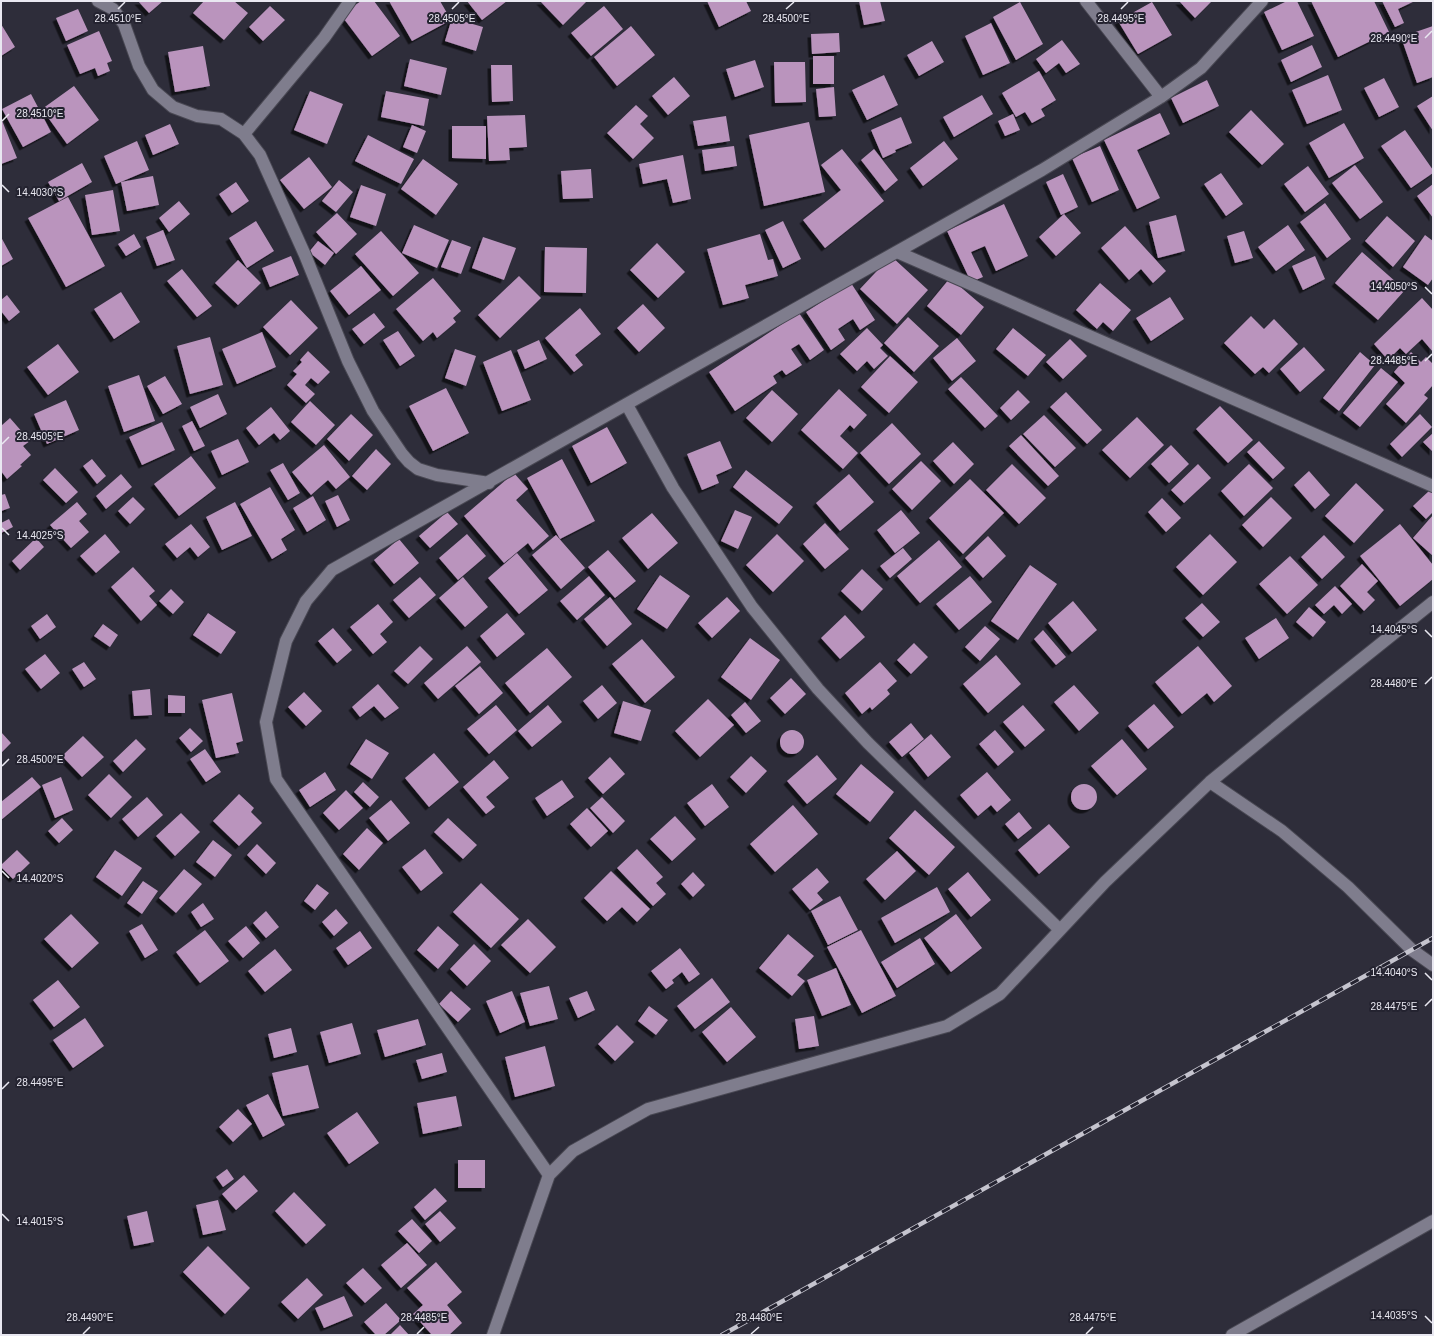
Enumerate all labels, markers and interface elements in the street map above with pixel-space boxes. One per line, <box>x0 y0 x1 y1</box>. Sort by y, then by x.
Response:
text: 28.4510°E <box>95 13 142 24</box>
text: 28.4505°E <box>429 13 476 24</box>
text: 28.4500°E <box>763 13 810 24</box>
text: 28.4495°E <box>1098 13 1145 24</box>
text: 28.4490°E <box>1371 33 1418 44</box>
text: 28.4510°E <box>17 108 64 119</box>
text: 14.4030°S <box>17 187 64 198</box>
text: 14.4050°S <box>1371 281 1418 292</box>
text: 28.4485°E <box>1371 355 1418 366</box>
text: 28.4505°E <box>17 431 64 442</box>
text: 14.4025°S <box>17 530 64 541</box>
text: 14.4045°S <box>1371 624 1418 635</box>
text: 28.4480°E <box>1371 678 1418 689</box>
text: 28.4500°E <box>17 754 64 765</box>
text: 14.4020°S <box>17 873 64 884</box>
text: 14.4040°S <box>1371 967 1418 978</box>
text: 28.4475°E <box>1371 1001 1418 1012</box>
text: 28.4495°E <box>17 1077 64 1088</box>
text: 14.4015°S <box>17 1216 64 1227</box>
text: 14.4035°S <box>1371 1310 1418 1321</box>
text: 28.4490°E <box>67 1312 114 1323</box>
text: 28.4485°E <box>401 1312 448 1323</box>
text: 28.4480°E <box>736 1312 783 1323</box>
text: 28.4475°E <box>1070 1312 1117 1323</box>

